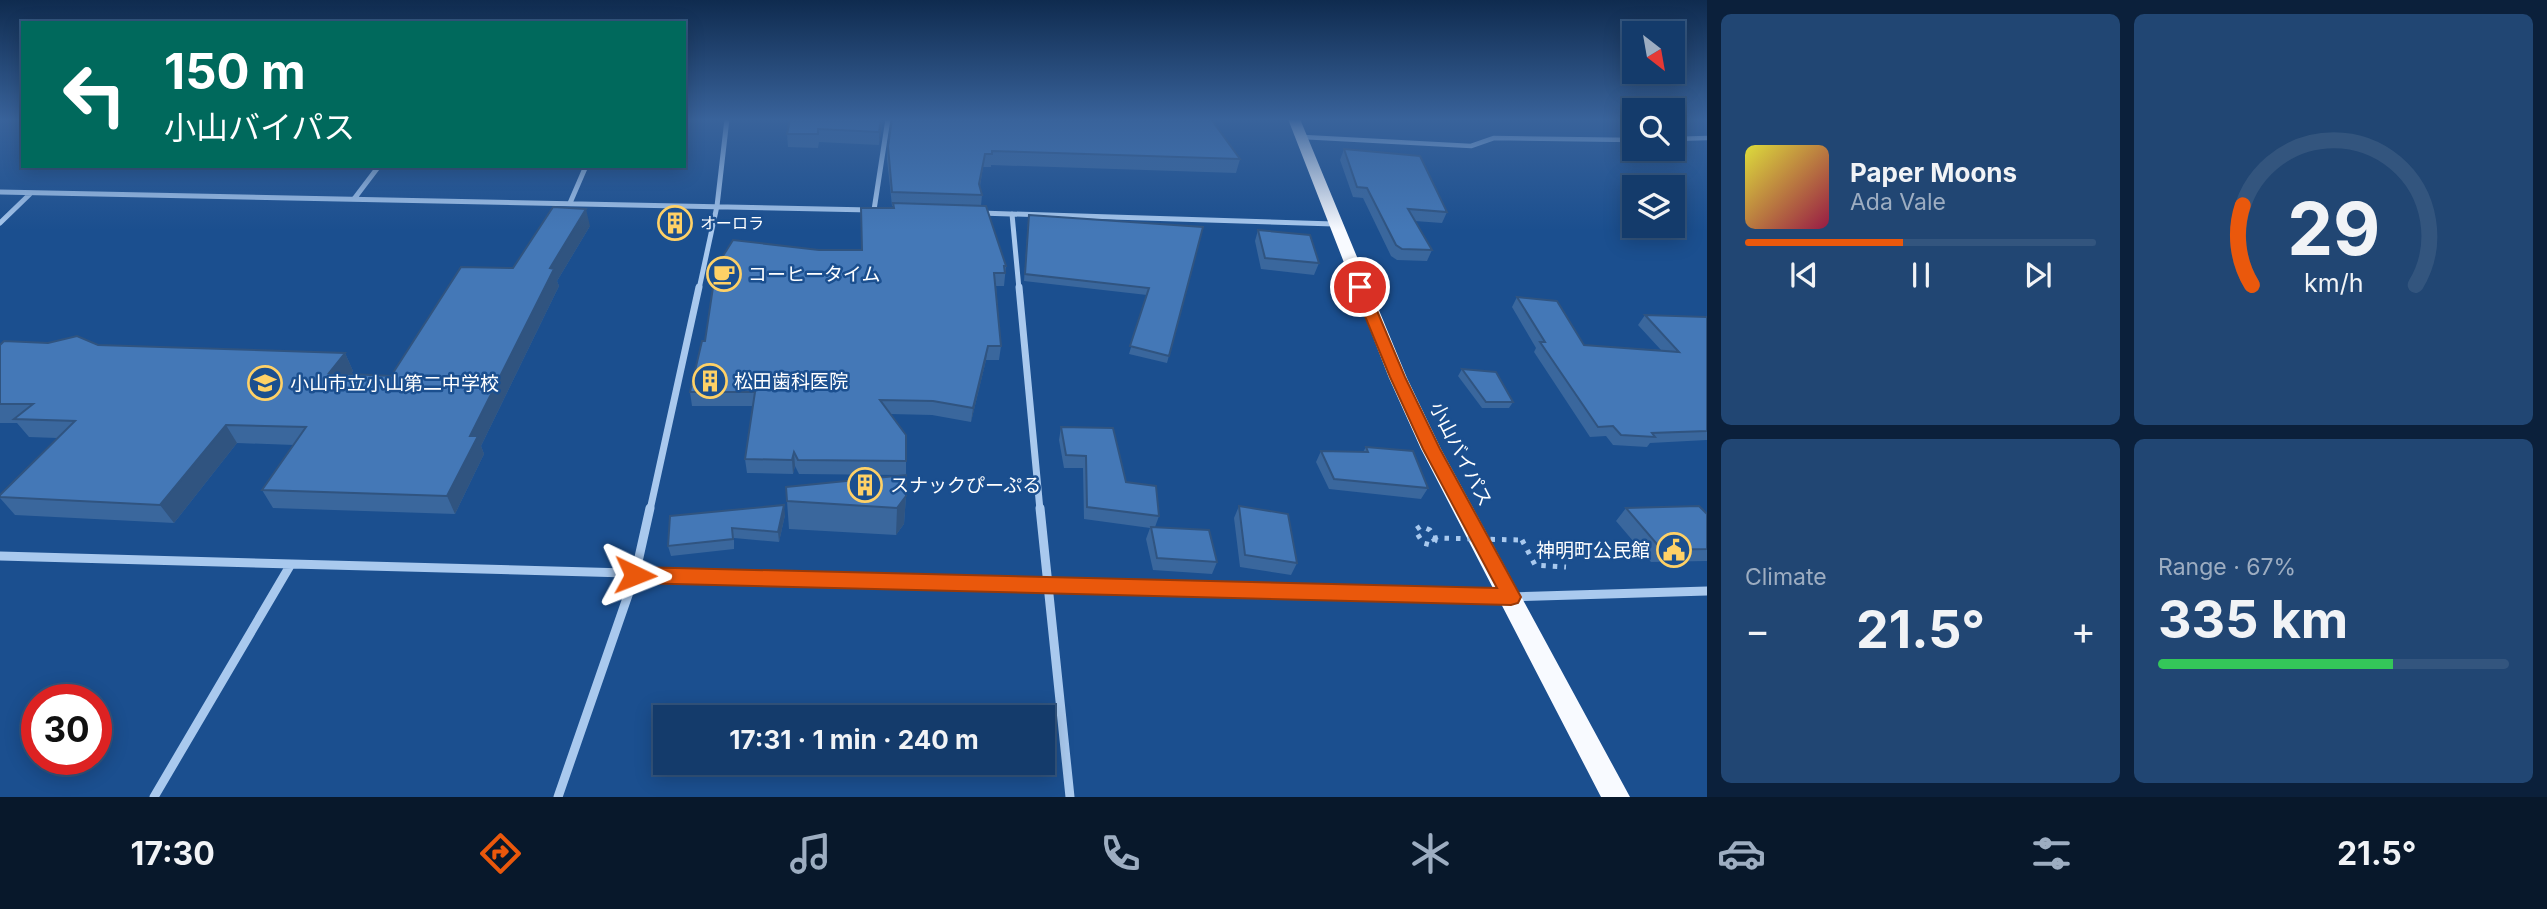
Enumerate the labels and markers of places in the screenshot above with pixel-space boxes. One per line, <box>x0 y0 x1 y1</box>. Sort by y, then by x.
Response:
building icon: オーロラ <box>656 204 694 242</box>
place label: オーロラ <box>700 213 764 233</box>
cafe icon: コーヒータイム <box>705 255 743 293</box>
pin <box>1330 257 1390 317</box>
place label: コーヒータイム <box>748 263 881 286</box>
building icon: 松田歯科医院 <box>691 362 729 400</box>
school or university icon: 小山市立小山第二中学校 <box>246 364 284 402</box>
place label: 松田歯科医院 <box>734 370 848 393</box>
place label: 小山市立小山第二中学校 <box>290 372 499 395</box>
building icon: スナックぴーぷる <box>846 466 884 504</box>
place label: スナックぴーぷる <box>890 474 1041 497</box>
public building icon: 神明町公民館 <box>1655 531 1693 569</box>
place label: 神明町公民館 <box>1536 539 1650 562</box>

